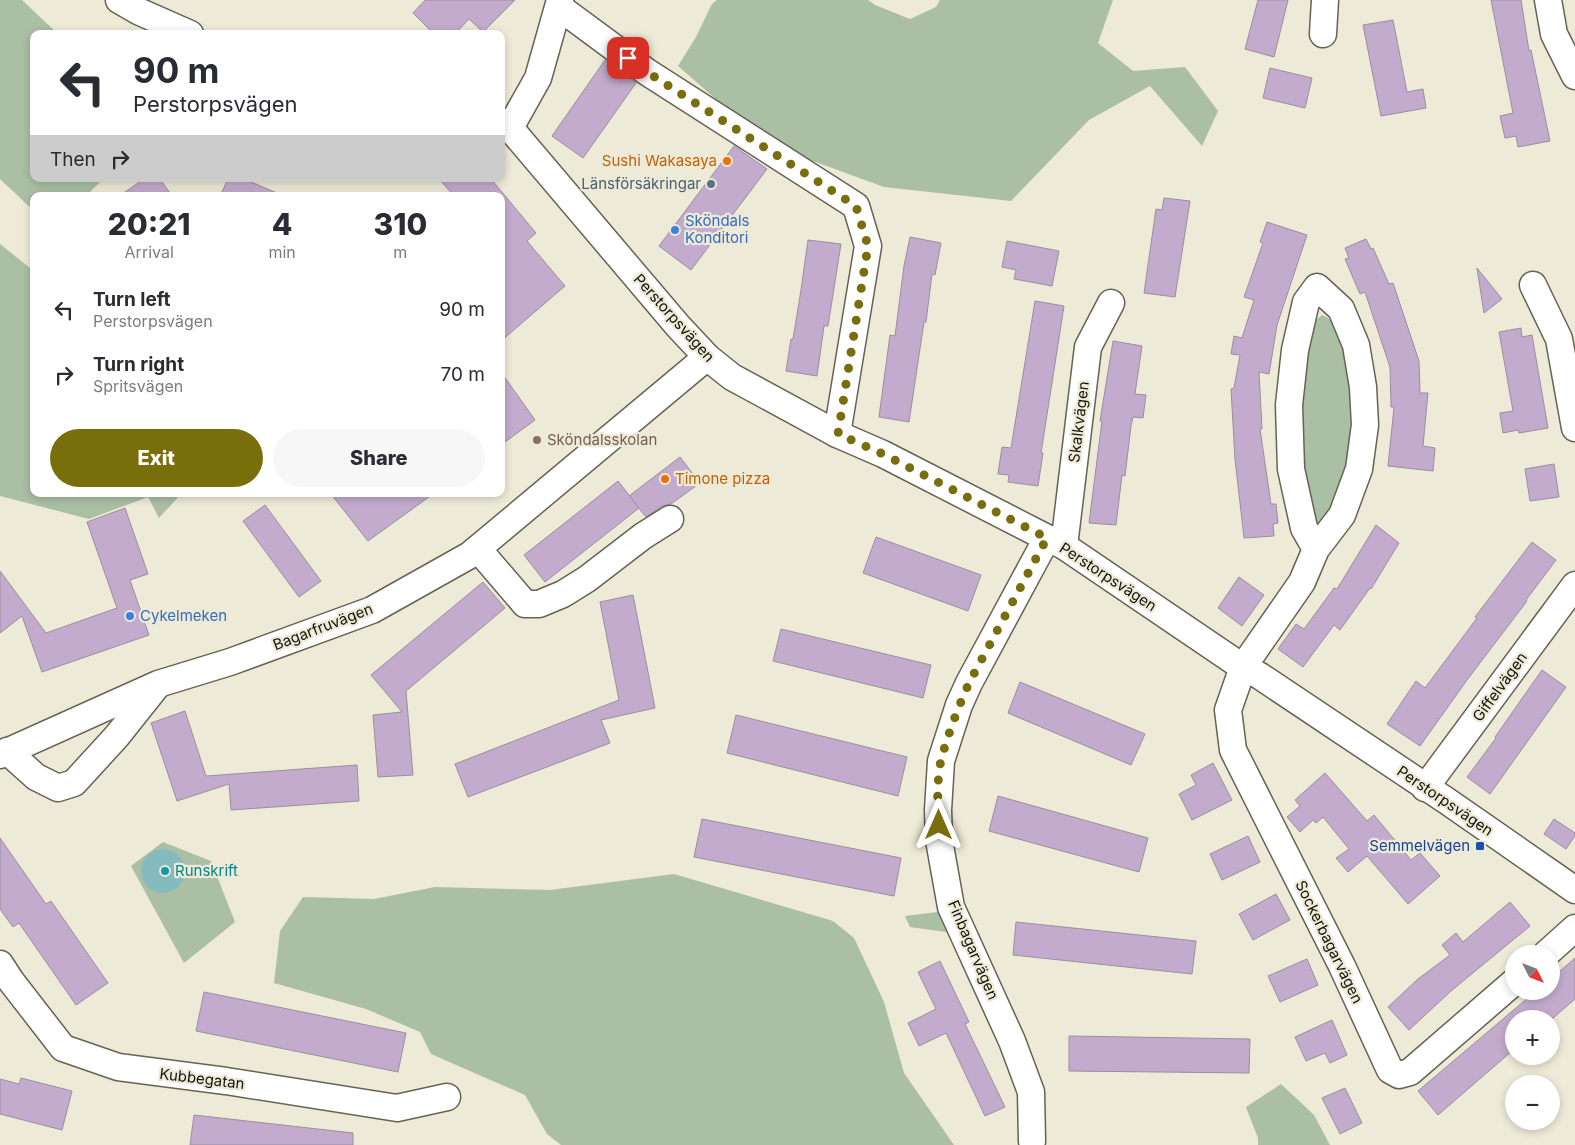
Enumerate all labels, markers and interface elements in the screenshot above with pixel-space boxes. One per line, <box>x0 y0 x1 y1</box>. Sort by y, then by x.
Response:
pin <box>607 37 649 79</box>
icon: arrive <box>614 44 642 72</box>
text: 90 m <box>133 49 220 91</box>
icon: left <box>50 50 115 115</box>
text: Perstorpsvägen <box>133 91 297 117</box>
icon: right <box>106 145 134 173</box>
text: Then <box>50 148 96 171</box>
place label: Sushi Wakasaya <box>602 151 717 170</box>
marker: Sushi Wakasaya <box>721 155 733 167</box>
place label: Länsförsäkringar <box>581 174 701 193</box>
marker: Länsförsäkringar <box>705 178 717 190</box>
text: 20:21 <box>108 206 191 242</box>
text: 4 <box>272 206 292 242</box>
text: 310 <box>373 206 427 242</box>
place label: Sköndals Konditori <box>685 211 750 247</box>
marker: Sköndals Konditori <box>669 224 681 236</box>
text: Arrival <box>125 242 174 262</box>
text: min <box>268 242 296 262</box>
text: m <box>393 242 407 262</box>
street label: Perstorpsvägen <box>630 270 719 366</box>
text: Turn left <box>93 288 171 311</box>
icon: left <box>50 296 78 324</box>
text: 90 m <box>439 298 485 321</box>
text: Perstorpsvägen <box>93 311 213 331</box>
text: Turn right <box>93 353 184 376</box>
icon: right <box>50 361 78 389</box>
text: 70 m <box>441 363 485 386</box>
text: Spritsvägen <box>93 376 183 396</box>
street label: Skalkvägen <box>1064 380 1093 464</box>
button: Exit <box>50 429 263 487</box>
button: Share <box>273 429 485 487</box>
place label: Sköndalsskolan <box>547 430 657 449</box>
marker: Sköndalsskolan <box>531 434 543 446</box>
place label: Timone pizza <box>675 469 770 488</box>
marker: Timone pizza <box>659 473 671 485</box>
street label: Perstorpsvägen <box>1056 538 1160 615</box>
street label: Bagarfruvägen <box>270 599 375 654</box>
place label: Cykelmeken <box>140 606 227 625</box>
marker: Cykelmeken <box>124 610 136 622</box>
street label: Giffelvägen <box>1468 648 1531 725</box>
street label: Perstorpsvägen <box>1393 761 1497 840</box>
position arrow <box>912 798 964 850</box>
place label: Semmelvägen <box>1369 836 1470 855</box>
marker: Semmelvägen <box>1474 840 1486 852</box>
place label: Runskrift <box>175 861 238 880</box>
marker: Runskrift <box>159 865 171 877</box>
street label: Sockerbagarvägen <box>1291 877 1367 1006</box>
street label: Finbagarvägen <box>944 897 1003 1002</box>
north arrow <box>1505 945 1560 1000</box>
map controls <box>1505 945 1560 1130</box>
button: + <box>1505 1010 1560 1065</box>
street label: Kubbegatan <box>158 1064 246 1093</box>
button: − <box>1505 1075 1560 1130</box>

